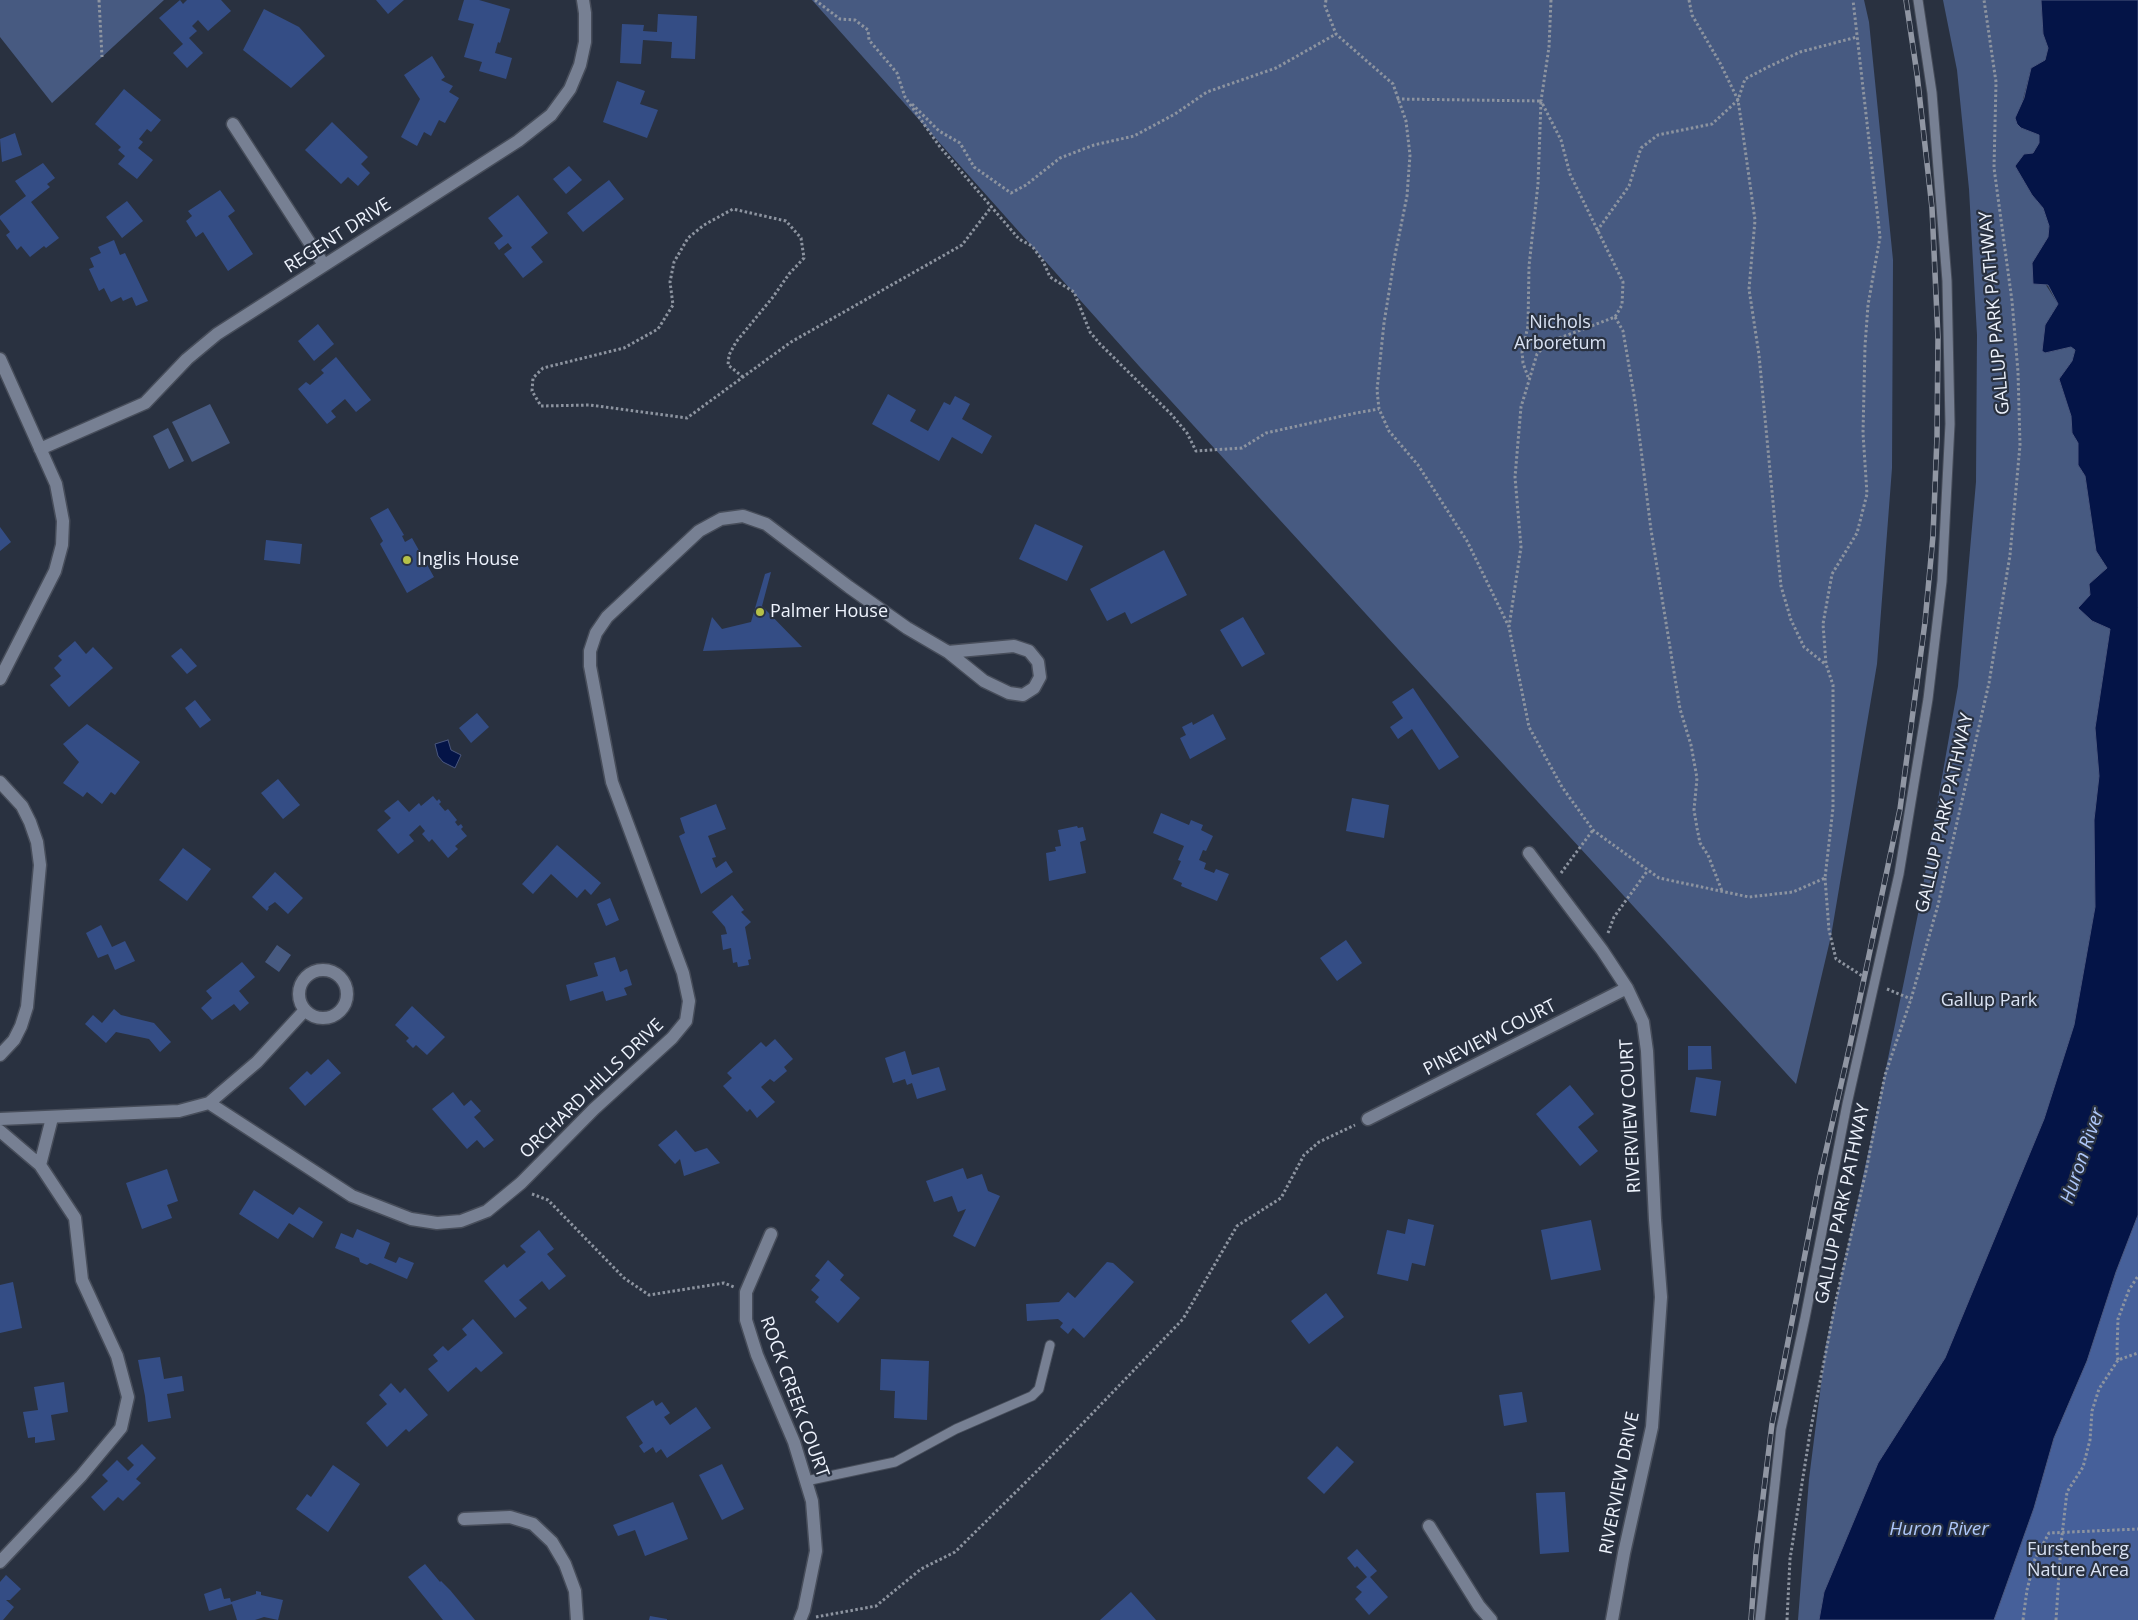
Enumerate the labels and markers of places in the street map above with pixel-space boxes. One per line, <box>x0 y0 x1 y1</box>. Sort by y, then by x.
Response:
place label: Inglis House <box>417 549 519 571</box>
marker: Inglis House <box>401 554 413 566</box>
place label: Palmer House <box>770 601 888 623</box>
marker: Palmer House <box>754 606 766 618</box>

